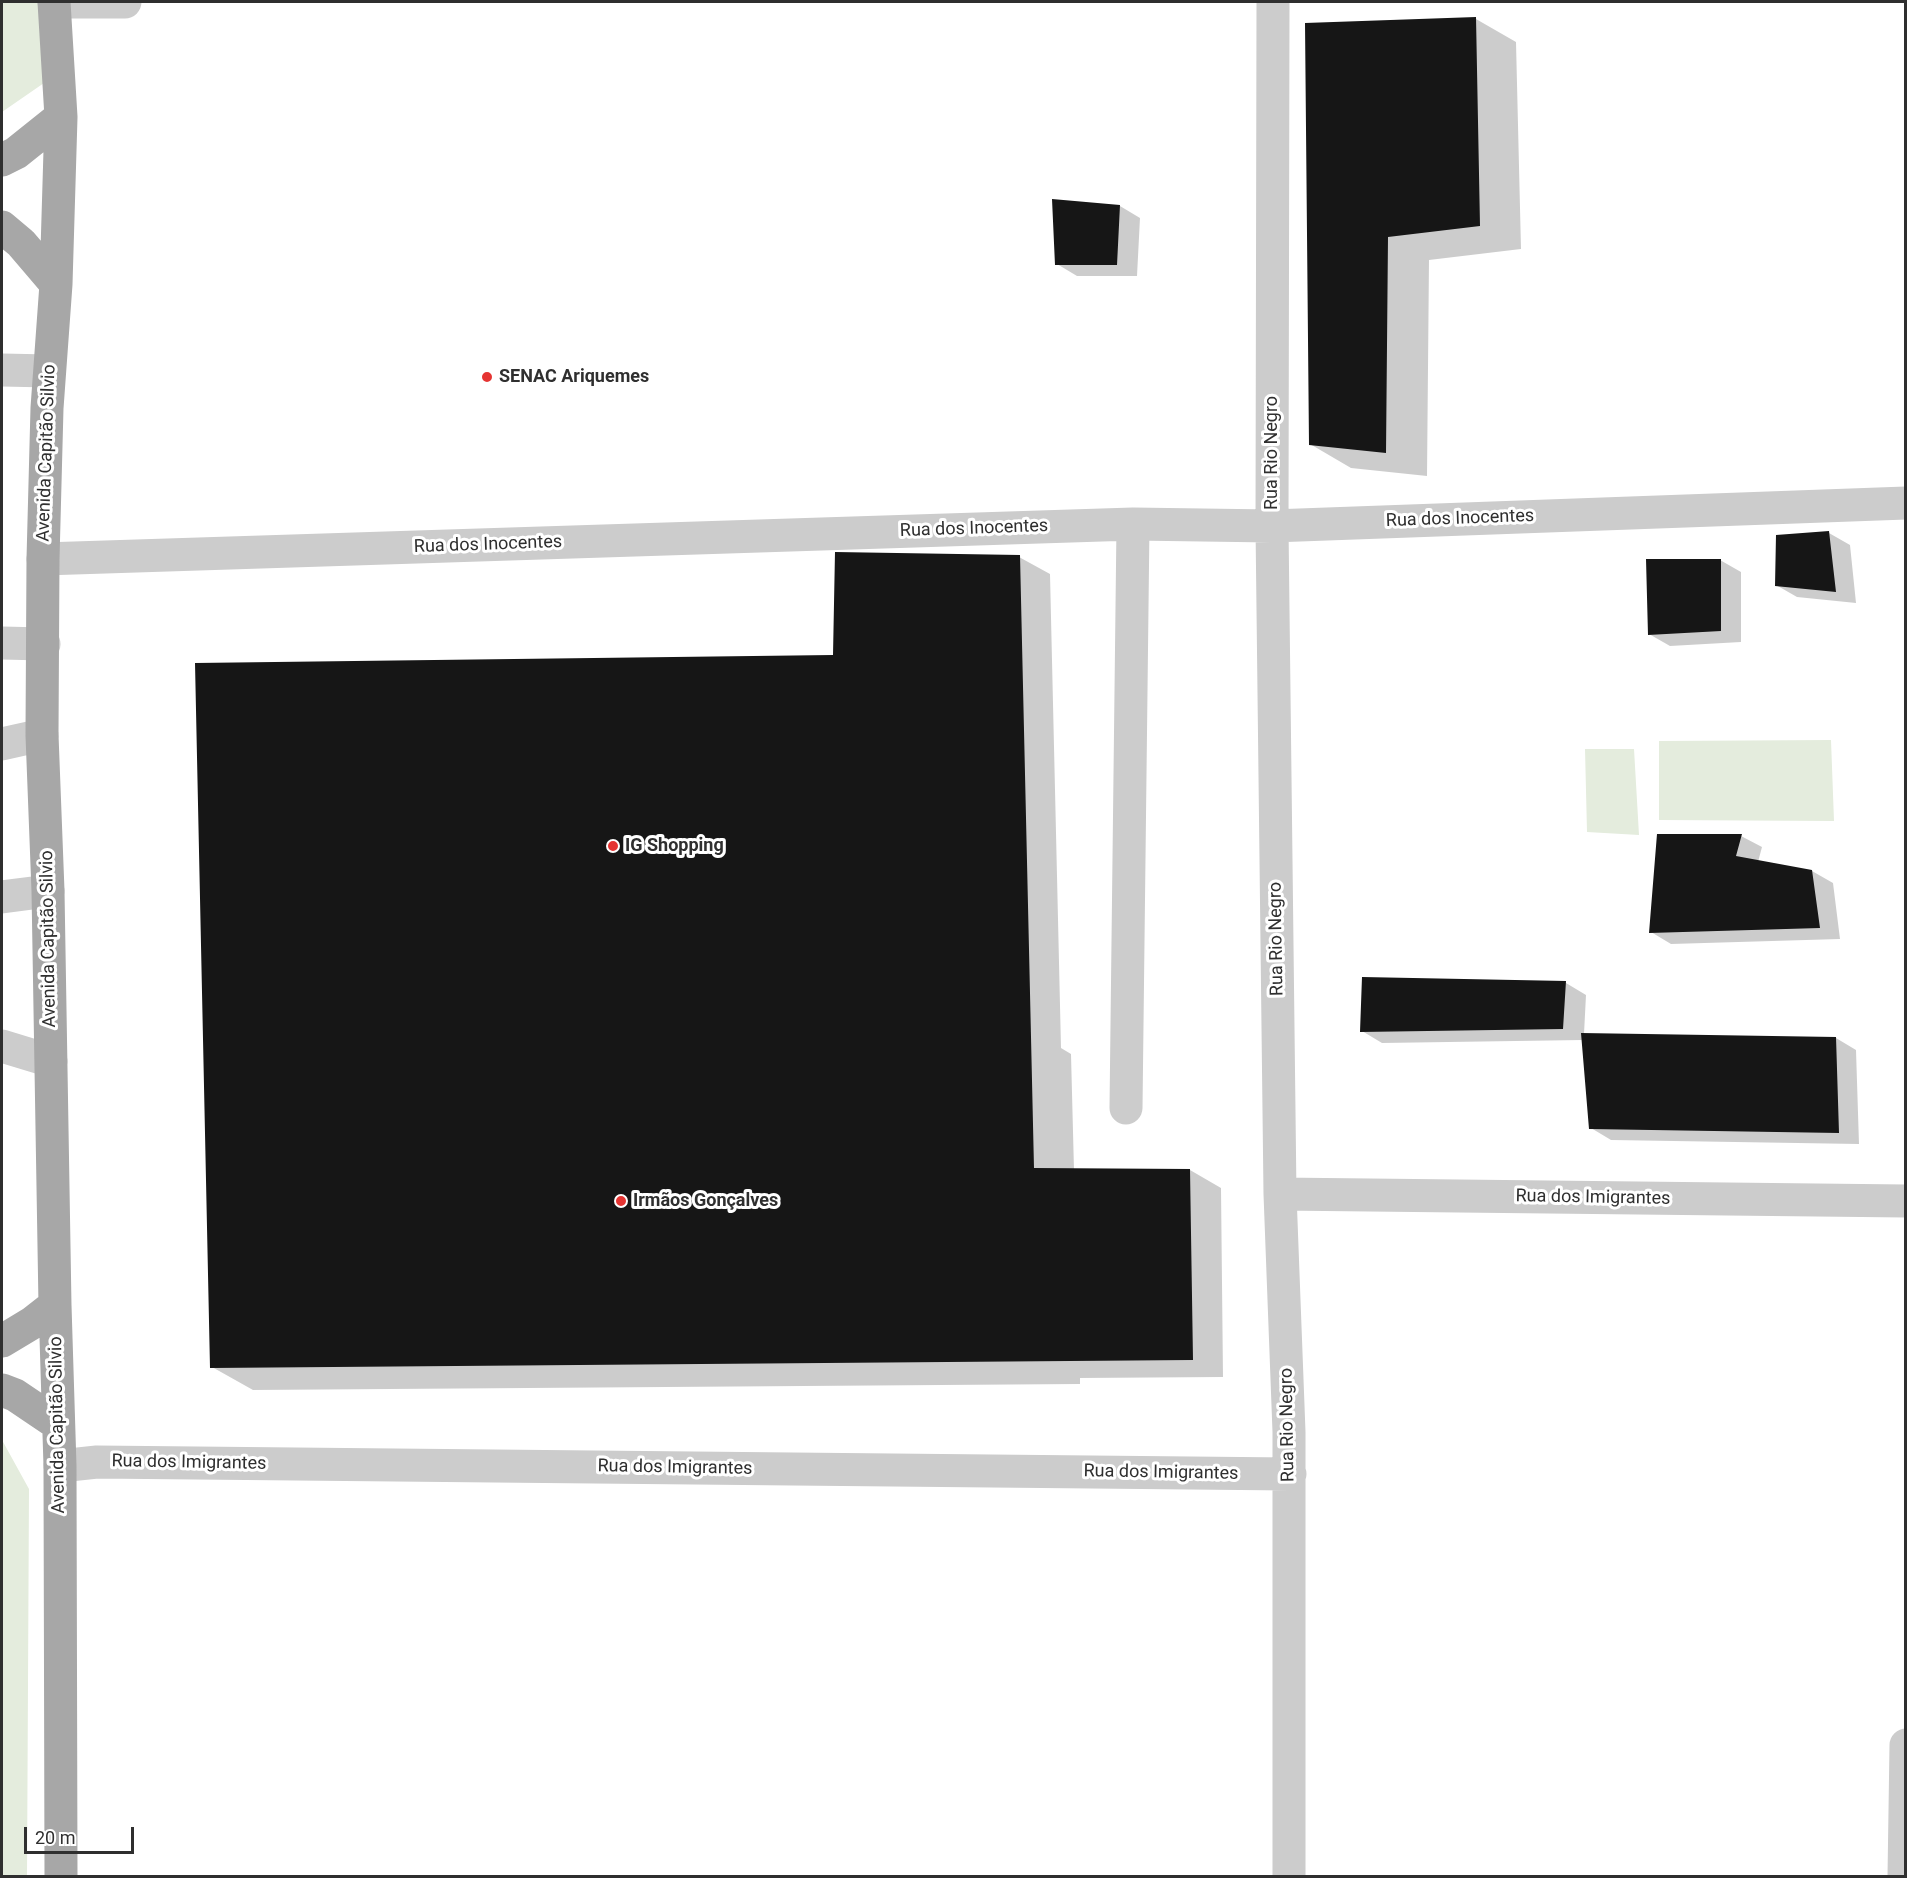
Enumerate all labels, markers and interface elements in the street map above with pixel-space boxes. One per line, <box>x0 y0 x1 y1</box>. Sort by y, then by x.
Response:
street label: Avenida Capitão Silvio <box>33 364 61 542</box>
place label: SENAC Ariquemes <box>499 366 649 388</box>
marker: SENAC Ariquemes <box>480 370 494 384</box>
street label: Rua Rio Negro <box>1261 396 1283 510</box>
street label: Rua dos Inocentes <box>1386 506 1534 532</box>
street label: Rua dos Inocentes <box>900 516 1048 542</box>
street label: Rua dos Inocentes <box>414 532 562 558</box>
place label: IG Shopping <box>625 835 724 857</box>
marker: IG Shopping <box>606 839 620 853</box>
street label: Avenida Capitão Silvio <box>37 850 61 1028</box>
street label: Rua Rio Negro <box>1265 882 1289 996</box>
street label: Rua dos Imigrantes <box>1515 1186 1671 1210</box>
place label: Irmãos Gonçalves <box>633 1190 778 1212</box>
marker: Irmãos Gonçalves <box>614 1194 628 1208</box>
street label: Avenida Capitão Silvio <box>46 1336 70 1514</box>
street label: Rua Rio Negro <box>1276 1368 1300 1482</box>
street label: Rua dos Imigrantes <box>111 1451 267 1475</box>
street label: Rua dos Imigrantes <box>597 1456 753 1480</box>
street label: Rua dos Imigrantes <box>1083 1461 1239 1485</box>
scale bar <box>27 1815 136 1853</box>
text: 20 m <box>35 1827 75 1848</box>

